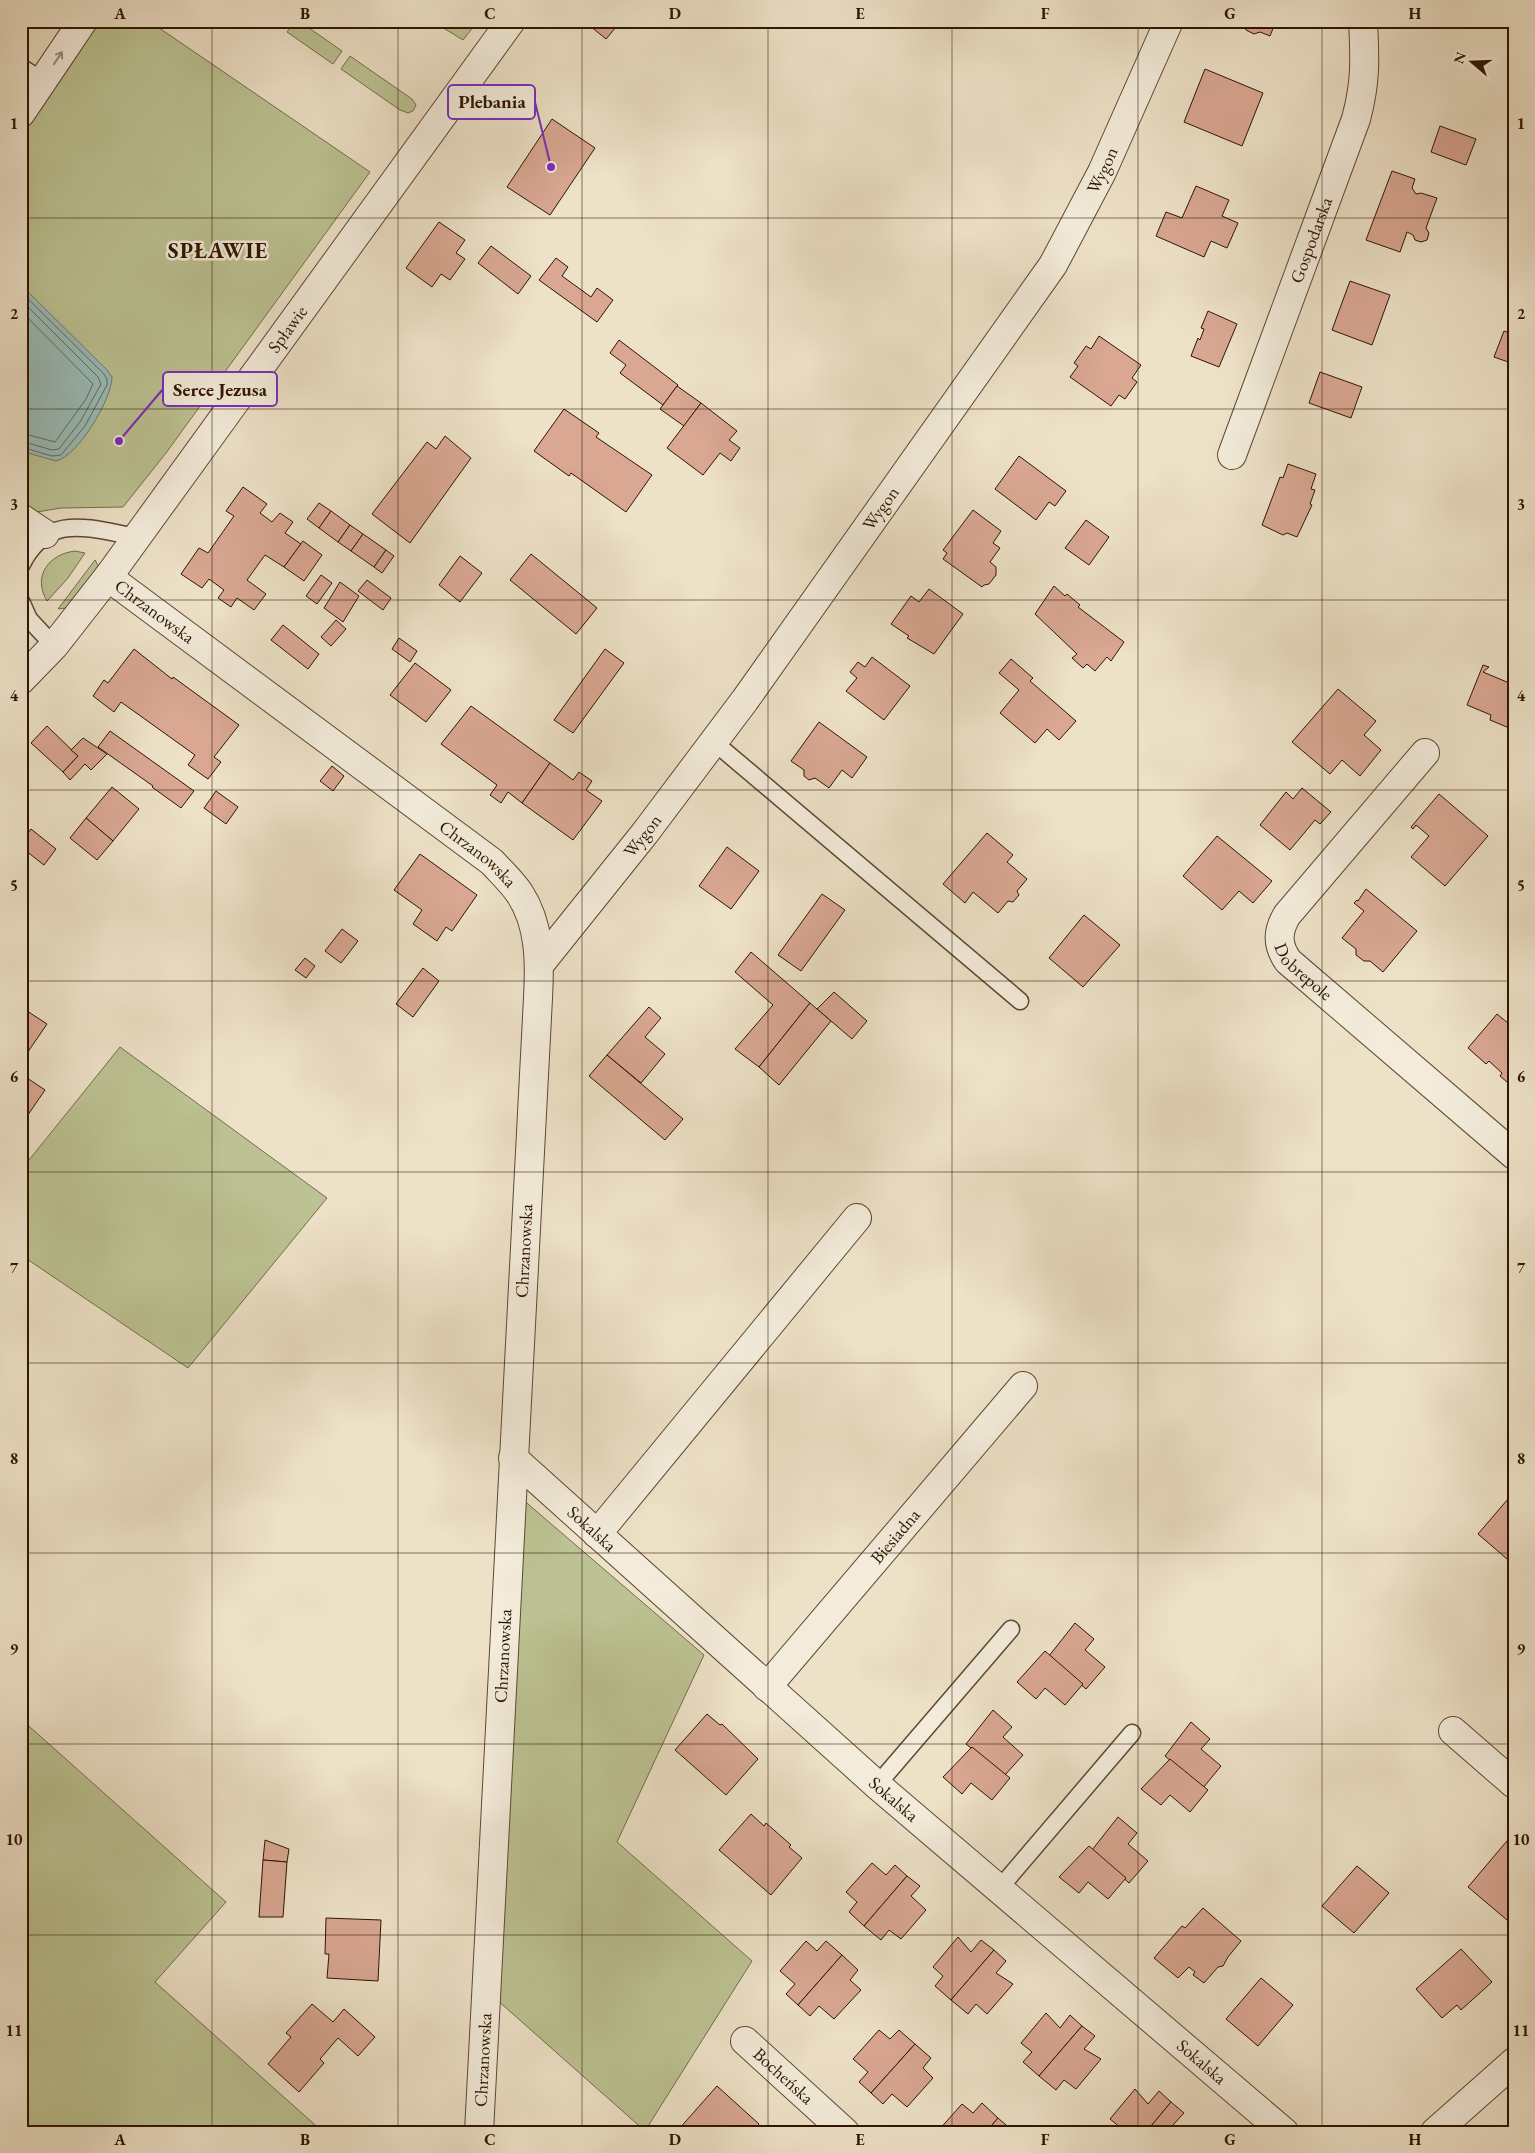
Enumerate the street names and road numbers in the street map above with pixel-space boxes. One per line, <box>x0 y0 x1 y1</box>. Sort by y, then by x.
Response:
street label: Wygon <box>1081 143 1123 197</box>
street label: Gospodarska <box>1284 193 1337 286</box>
street label: Spławie <box>262 301 312 357</box>
street label: Wygon <box>857 481 904 535</box>
street label: Chrzanowska <box>110 574 200 649</box>
street label: Wygon <box>618 809 666 862</box>
street label: Chrzanowska <box>435 815 522 892</box>
street label: Dobrepole <box>1269 939 1338 1005</box>
street label: Chrzanowska <box>510 1203 537 1298</box>
street label: Sokalska <box>563 1500 622 1557</box>
street label: Biesiadna <box>865 1503 925 1568</box>
street label: Chrzanowska <box>489 1608 516 1703</box>
street label: Sokalska <box>864 1771 924 1827</box>
street label: Chrzanowska <box>469 2012 496 2107</box>
street label: Sokalska <box>1172 2034 1232 2090</box>
street label: Bocheńska <box>749 2042 820 2110</box>

